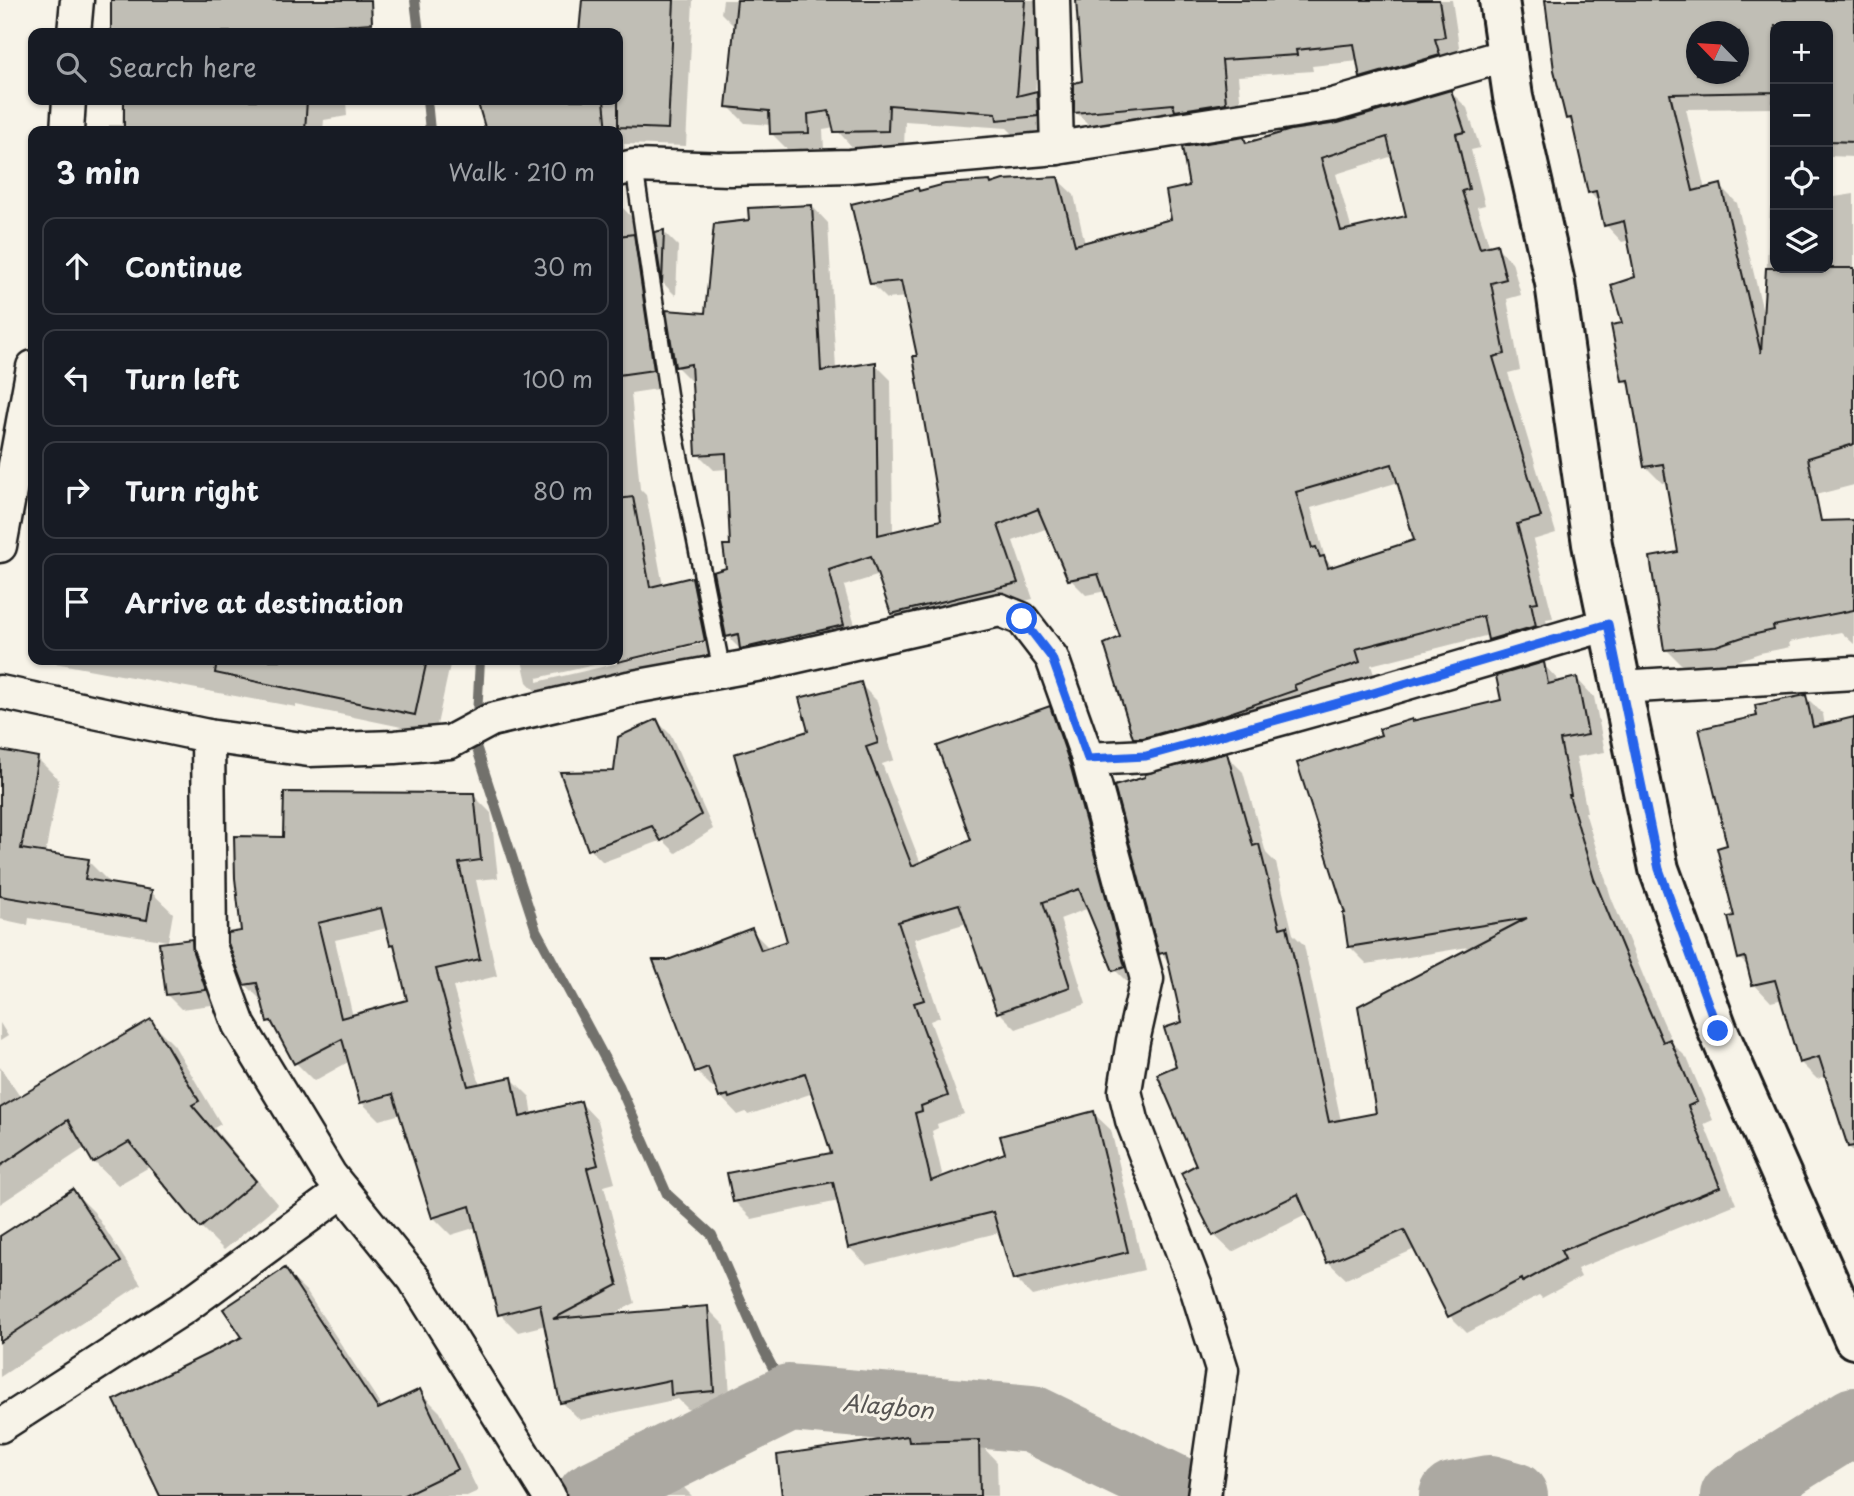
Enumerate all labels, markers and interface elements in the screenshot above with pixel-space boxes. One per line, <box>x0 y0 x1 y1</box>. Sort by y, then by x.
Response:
north arrow <box>1686 21 1749 84</box>
map controls <box>1770 21 1833 273</box>
button: + <box>1770 21 1833 84</box>
search box <box>28 28 623 105</box>
text: Search here <box>108 47 257 86</box>
icon: search <box>52 48 90 86</box>
button: − <box>1770 84 1833 147</box>
button: locate <box>1770 147 1833 210</box>
text: 3 min <box>56 149 141 194</box>
text: Walk · 210 m <box>448 154 595 189</box>
button: layers <box>1770 210 1833 273</box>
icon: ahead <box>58 247 96 285</box>
text: Continue <box>125 247 242 286</box>
text: 30 m <box>532 249 593 284</box>
icon: left <box>58 359 96 397</box>
text: Turn left <box>125 359 240 398</box>
text: 100 m <box>523 361 593 396</box>
icon: right <box>58 471 96 509</box>
text: Turn right <box>125 471 259 510</box>
text: 80 m <box>533 473 593 508</box>
icon: arrive <box>58 583 96 621</box>
text: Arrive at destination <box>125 583 404 622</box>
route start <box>1006 603 1037 634</box>
route end <box>1702 1015 1733 1046</box>
water label: Alagbon <box>841 1384 937 1427</box>

